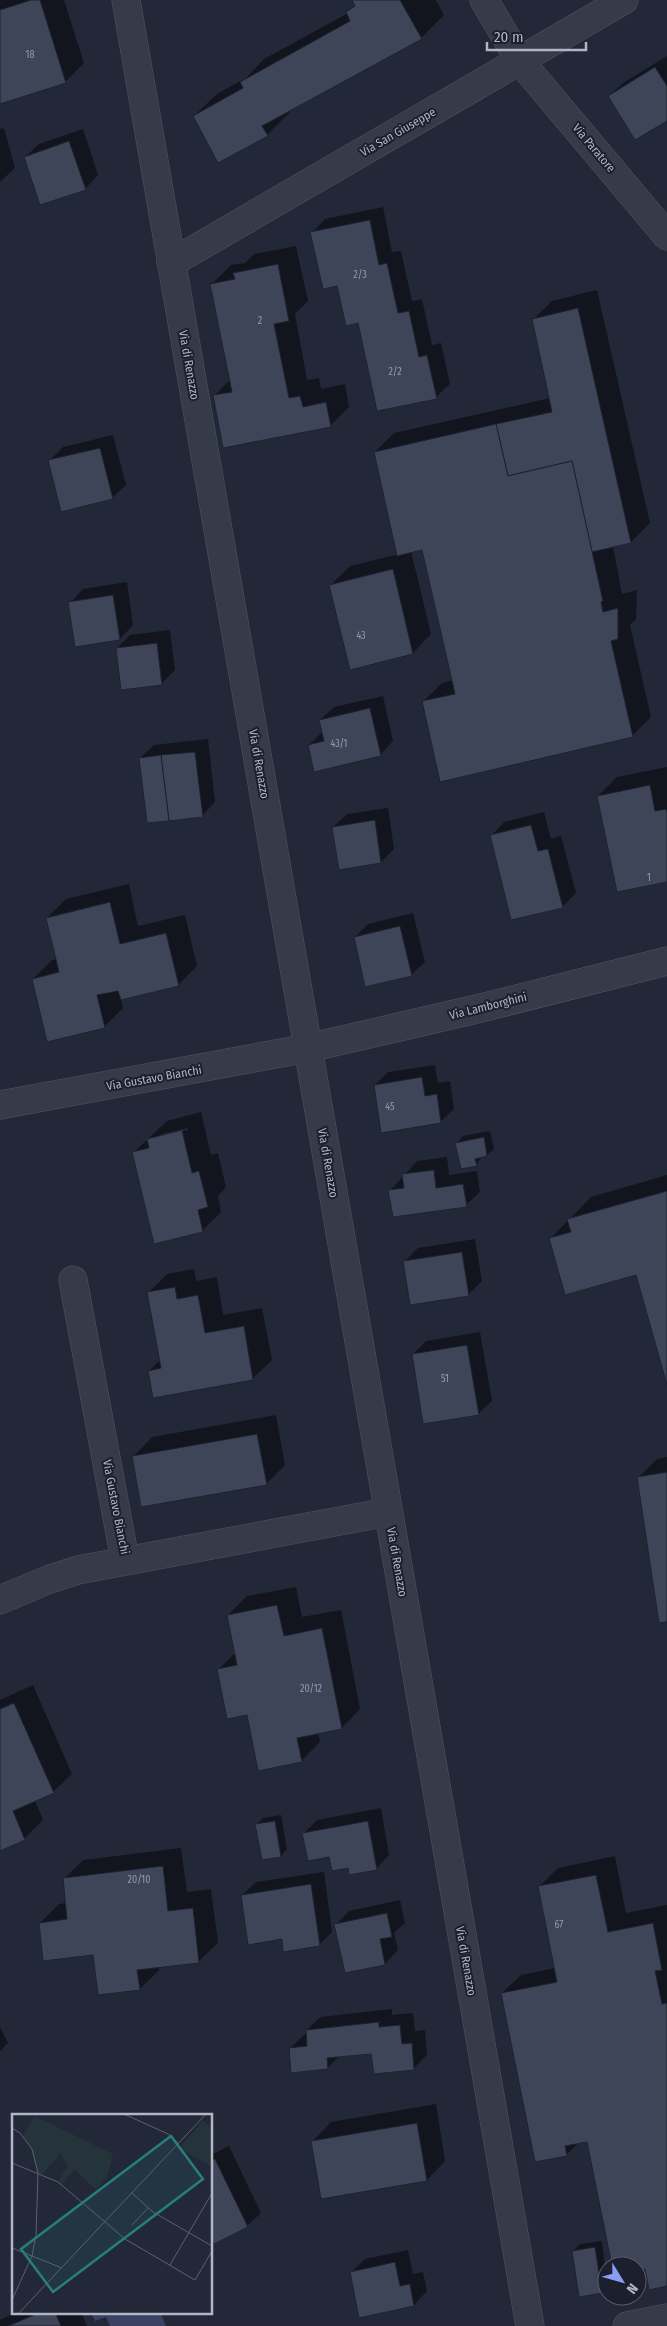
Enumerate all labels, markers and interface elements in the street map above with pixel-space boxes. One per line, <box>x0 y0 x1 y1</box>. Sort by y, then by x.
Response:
scale bar <box>487 20 586 52</box>
text: 20 m <box>494 28 524 46</box>
house number: 18 <box>26 49 34 61</box>
street label: Via San Giuseppe <box>358 105 438 159</box>
street label: Via Paratore <box>570 121 618 175</box>
house number: 2/3 <box>353 269 367 281</box>
house number: 2 <box>258 315 263 327</box>
street label: Via di Renazzo <box>176 329 202 401</box>
house number: 2/2 <box>388 366 402 378</box>
house number: 43 <box>356 630 366 642</box>
street label: Via di Renazzo <box>246 728 272 800</box>
house number: 43/1 <box>331 738 348 750</box>
house number: 1 <box>647 872 651 884</box>
street label: Via Lamborghini <box>448 990 528 1022</box>
street label: Via Gustavo Bianchi <box>105 1063 203 1093</box>
house number: 45 <box>385 1101 395 1113</box>
street label: Via di Renazzo <box>315 1127 341 1199</box>
house number: 51 <box>441 1373 449 1385</box>
street label: Via Gustavo Bianchi <box>100 1458 132 1556</box>
street label: Via di Renazzo <box>384 1526 410 1598</box>
house number: 20/12 <box>300 1683 323 1695</box>
house number: 20/10 <box>128 1874 150 1886</box>
house number: 67 <box>555 1919 563 1931</box>
street label: Via di Renazzo <box>453 1925 479 1997</box>
inset map <box>12 2114 212 2314</box>
north arrow <box>597 2256 647 2306</box>
text: N <box>623 2280 641 2297</box>

